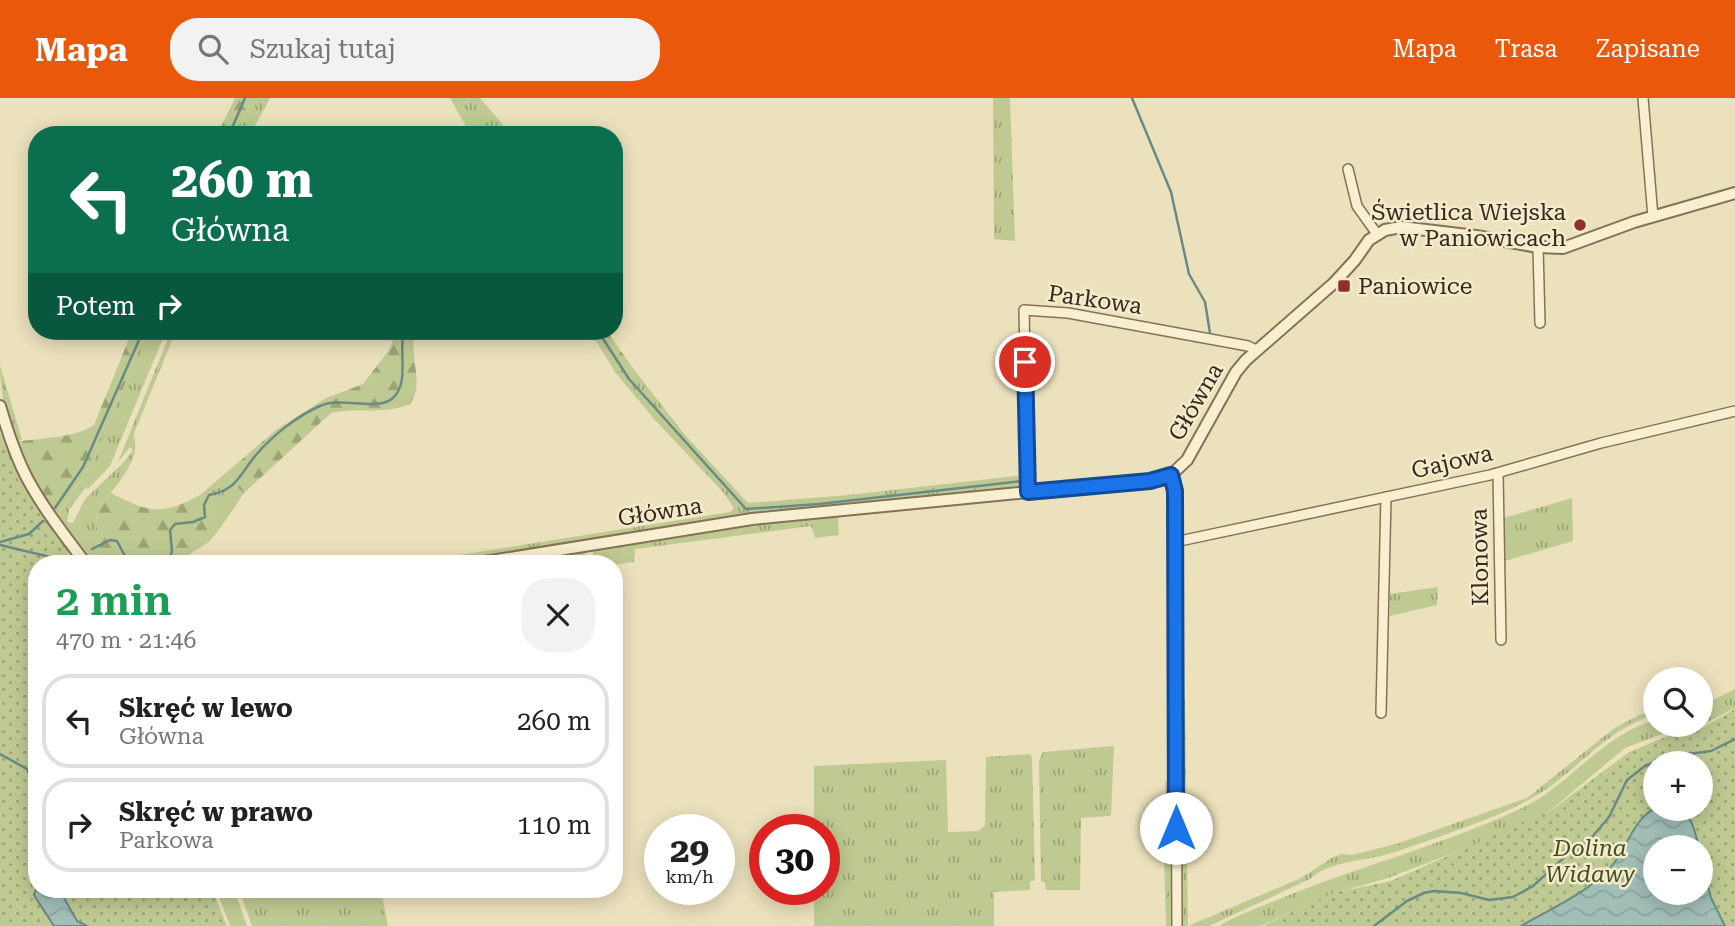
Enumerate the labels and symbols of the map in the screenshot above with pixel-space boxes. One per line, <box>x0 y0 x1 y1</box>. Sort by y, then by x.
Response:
place label: Świetlica Wiejska w Paniowicach <box>1371 198 1567 252</box>
marker: Świetlica Wiejska w Paniowicach <box>1572 217 1588 233</box>
place label: Paniowice <box>1358 273 1472 300</box>
marker: Paniowice <box>1336 278 1352 294</box>
street label: Parkowa <box>1046 280 1144 320</box>
pin <box>995 332 1055 392</box>
street label: Główna <box>1163 358 1229 446</box>
street label: Gajowa <box>1409 439 1496 484</box>
street label: Główna <box>616 492 705 532</box>
street label: Klonowa <box>1466 507 1494 606</box>
position arrow <box>1139 791 1213 865</box>
speed limit sign: 30 <box>749 814 840 905</box>
park label: Dolina Widawy <box>1545 835 1636 888</box>

